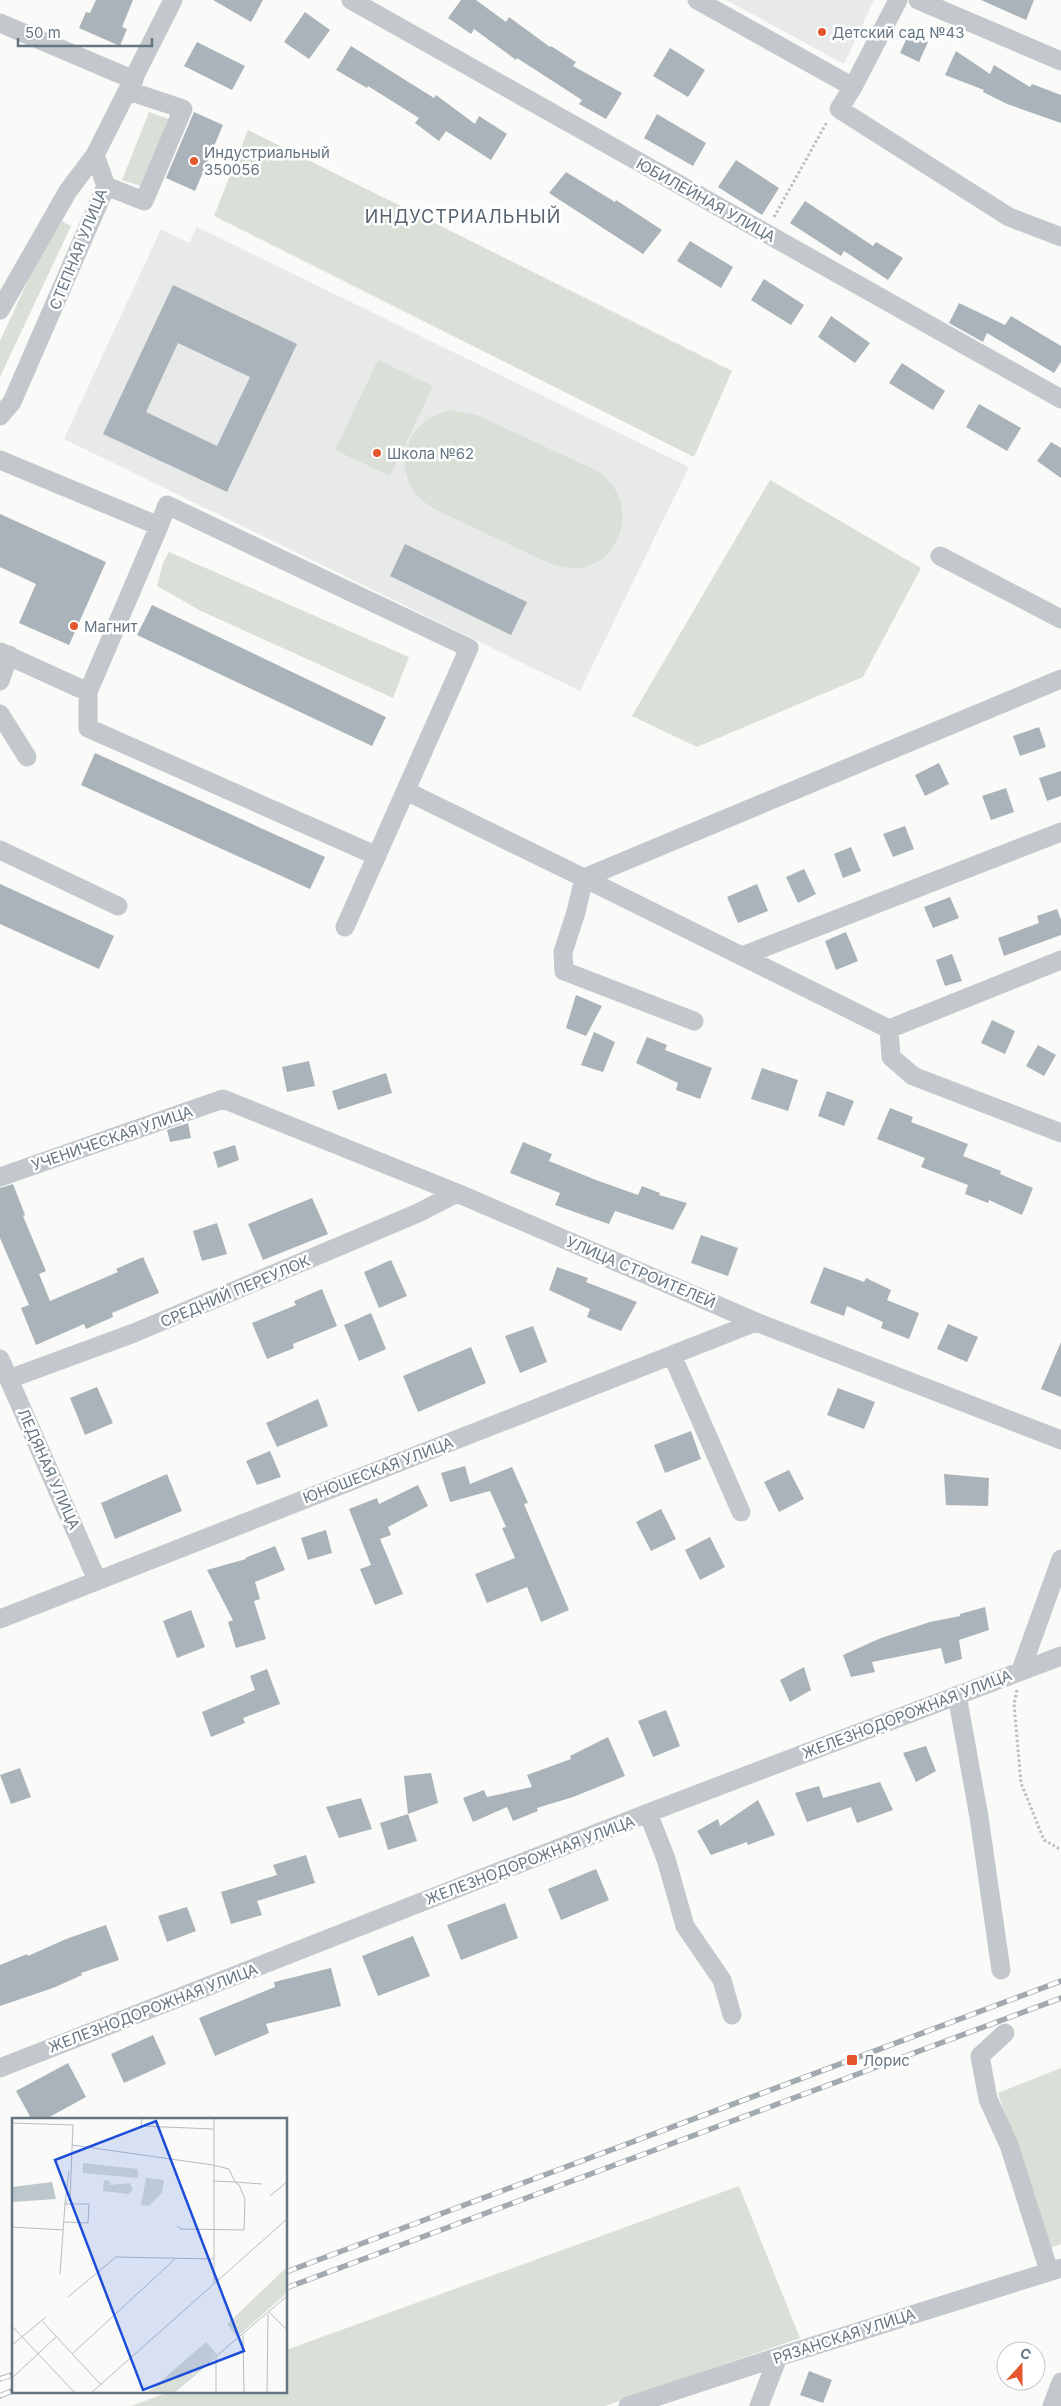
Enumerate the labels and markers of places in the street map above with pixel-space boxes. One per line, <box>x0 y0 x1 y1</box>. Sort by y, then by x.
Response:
place label: Детский сад №43 <box>832 23 965 42</box>
marker: Детский сад №43 <box>816 26 828 38</box>
place label: Индустриальный 350056 <box>204 143 330 179</box>
marker: Индустриальный 350056 <box>188 155 200 167</box>
place label: Школа №62 <box>387 444 474 463</box>
marker: Школа №62 <box>371 447 383 459</box>
place label: Магнит <box>84 617 137 636</box>
marker: Магнит <box>68 620 80 632</box>
place label: Лорис <box>863 2051 910 2070</box>
marker: Лорис <box>845 2053 859 2067</box>

